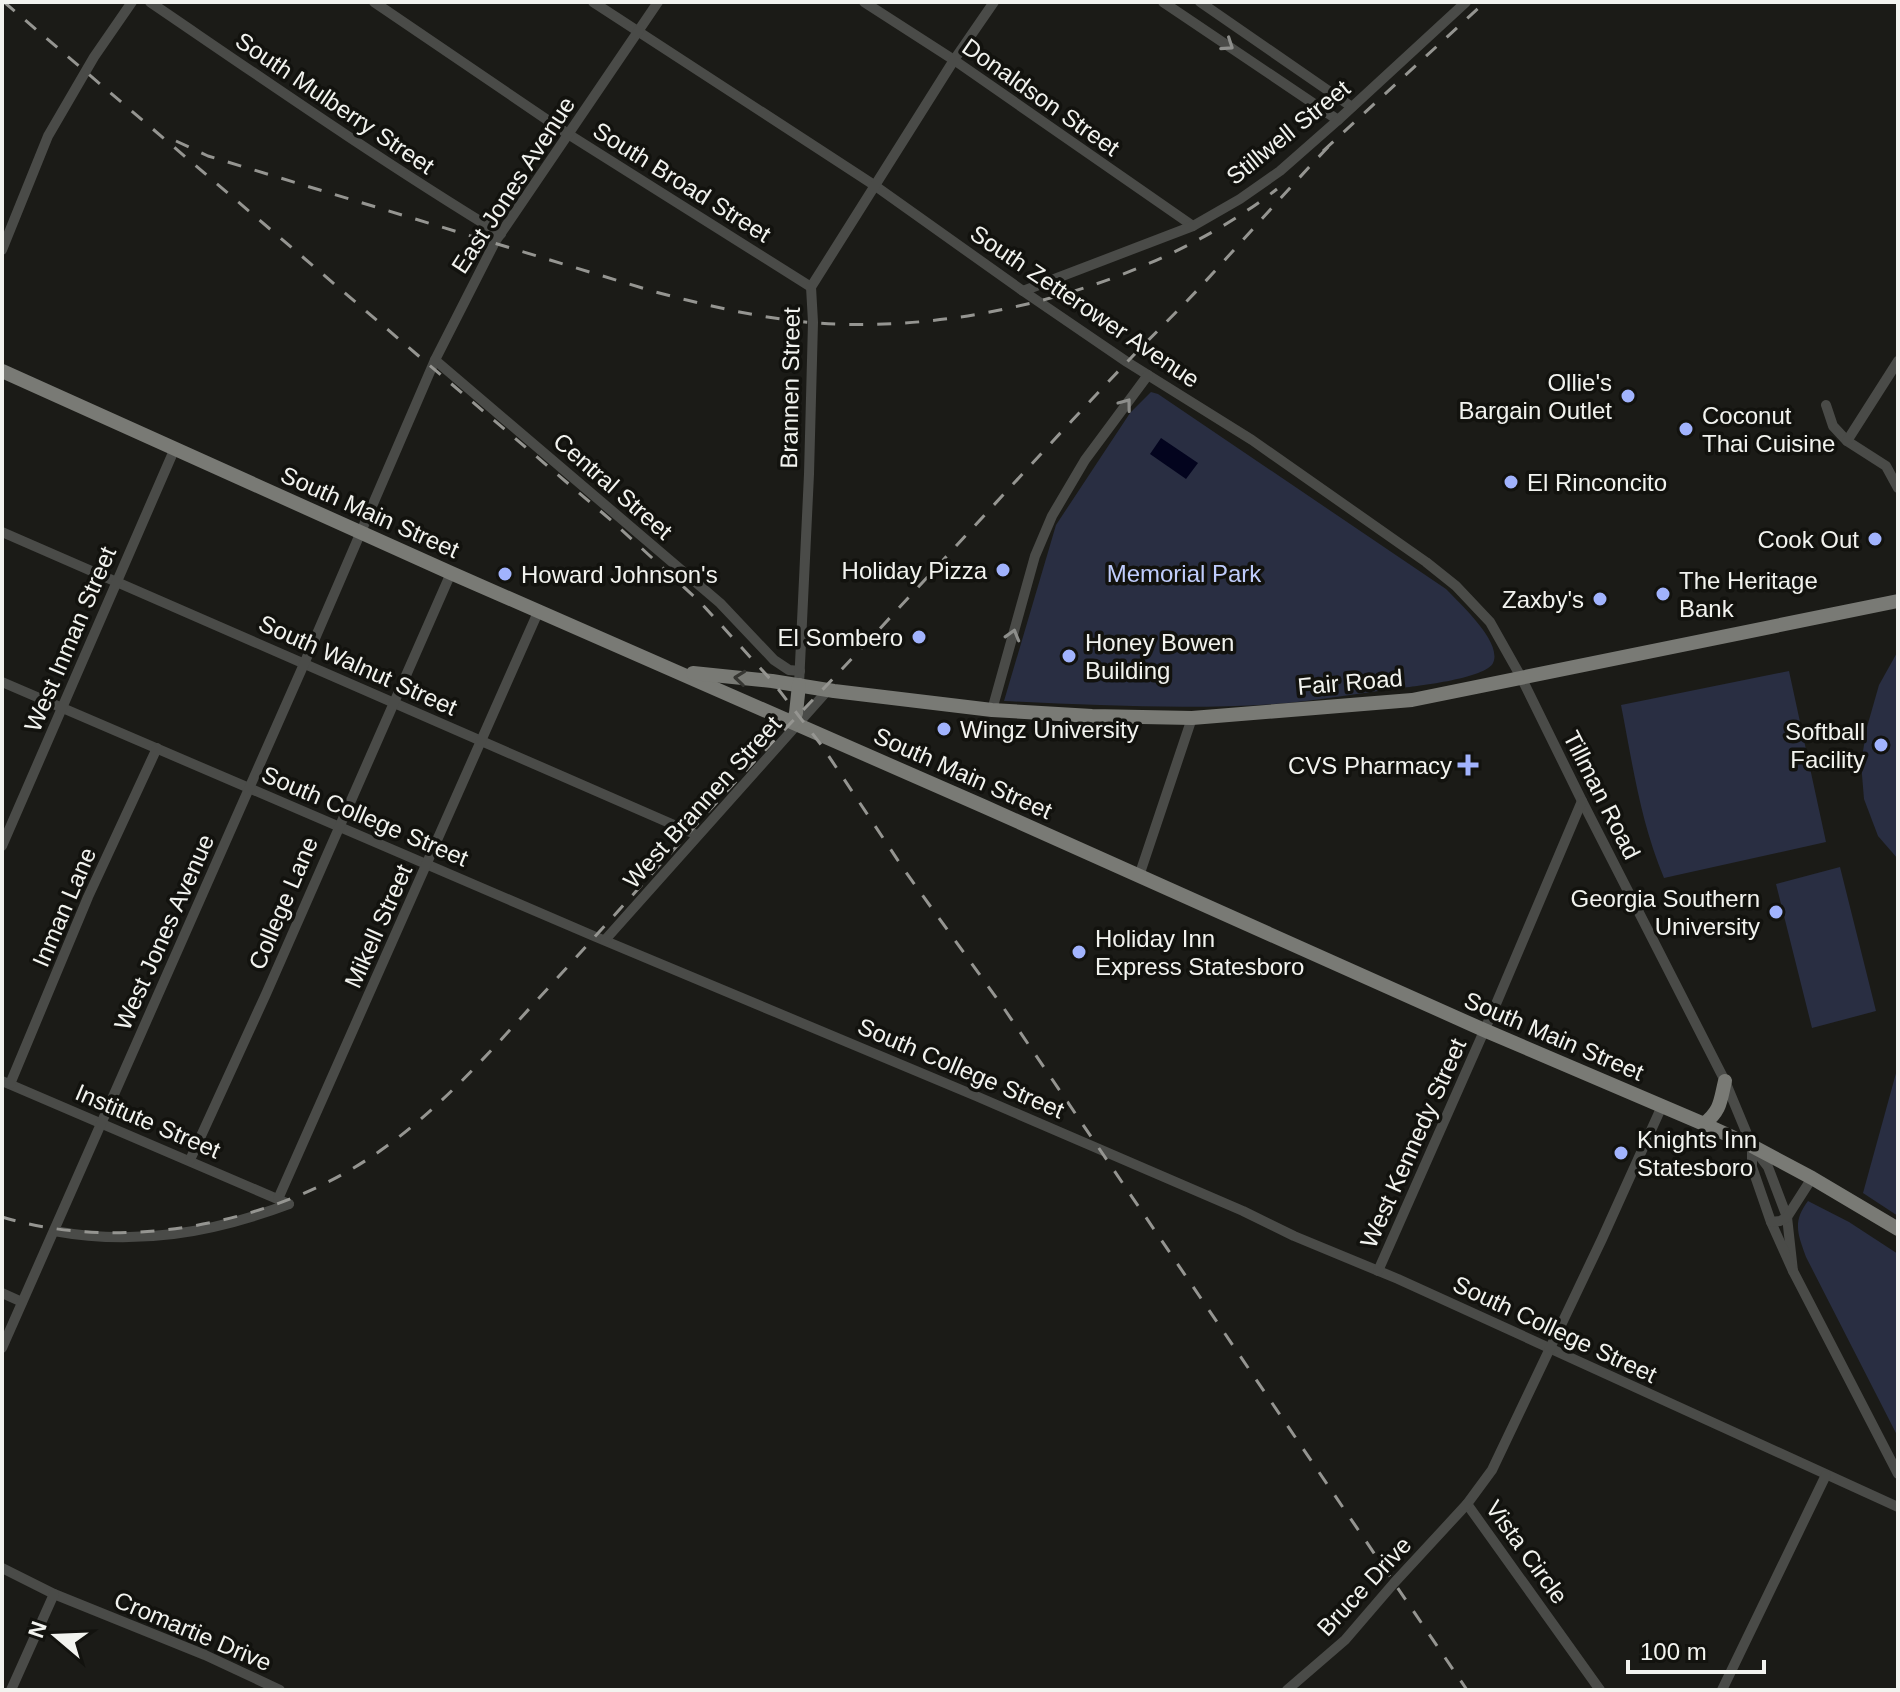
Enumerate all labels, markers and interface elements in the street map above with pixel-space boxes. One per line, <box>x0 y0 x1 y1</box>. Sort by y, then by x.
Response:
street label: South Mulberry Street <box>231 27 440 180</box>
street label: Donaldson Street <box>957 33 1125 161</box>
one-way arrow <box>1219 36 1233 51</box>
street label: Stillwell Street <box>1221 74 1355 190</box>
street label: East Jones Avenue <box>446 92 580 278</box>
street label: South Broad Street <box>588 116 776 248</box>
street label: South Zetterower Avenue <box>965 219 1205 393</box>
street label: Brannen Street <box>775 307 805 469</box>
place label: Ollie's Bargain Outlet <box>1459 369 1612 424</box>
marker: Ollie's Bargain Outlet <box>1619 387 1637 405</box>
one-way arrow <box>1117 399 1131 413</box>
place label: Coconut Thai Cuisine <box>1702 402 1835 457</box>
marker: Coconut Thai Cuisine <box>1677 420 1695 438</box>
street label: Central Street <box>548 427 678 545</box>
street label: South Main Street <box>277 461 464 564</box>
place label: El Rinconcito <box>1527 469 1667 496</box>
marker: El Rinconcito <box>1502 473 1520 491</box>
place label: Cook Out <box>1758 526 1859 553</box>
marker: Cook Out <box>1866 530 1884 548</box>
street label: West Inman Street <box>19 542 121 736</box>
place label: Holiday Pizza <box>842 557 988 584</box>
park label: Memorial Park <box>1107 560 1262 587</box>
place label: Howard Johnson's <box>521 561 718 588</box>
marker: Holiday Pizza <box>994 561 1012 579</box>
marker: Howard Johnson's <box>496 565 514 583</box>
place label: The Heritage Bank <box>1679 567 1818 622</box>
marker: The Heritage Bank <box>1654 585 1672 603</box>
place label: Zaxby's <box>1502 586 1584 613</box>
marker: Zaxby's <box>1591 590 1609 608</box>
street label: South Walnut Street <box>255 609 461 721</box>
place label: El Sombero <box>778 624 903 651</box>
marker: El Sombero <box>910 628 928 646</box>
one-way arrow <box>1004 629 1020 643</box>
place label: Honey Bowen Building <box>1085 629 1234 684</box>
marker: Honey Bowen Building <box>1060 647 1078 665</box>
street label: Fair Road <box>1296 664 1404 700</box>
one-way arrow <box>733 669 746 686</box>
street label: West Brannen Street <box>618 710 787 894</box>
place label: Wingz University <box>960 716 1139 743</box>
place label: Softball Facility <box>1785 718 1865 773</box>
marker: Wingz University <box>935 720 953 738</box>
street label: South Main Street <box>870 722 1057 825</box>
street label: Tillman Road <box>1558 726 1646 864</box>
marker: Softball Facility <box>1872 736 1890 754</box>
place label: CVS Pharmacy <box>1288 752 1452 779</box>
marker: CVS Pharmacy <box>1459 756 1477 774</box>
street label: South College Street <box>258 760 473 872</box>
street label: West Jones Avenue <box>109 830 219 1034</box>
street label: College Lane <box>243 833 323 973</box>
street label: Inman Lane <box>27 843 101 971</box>
street label: Mikell Street <box>339 860 417 992</box>
place label: Georgia Southern University <box>1571 885 1760 940</box>
marker: Georgia Southern University <box>1767 903 1785 921</box>
place label: Holiday Inn Express Statesboro <box>1095 925 1304 980</box>
marker: Holiday Inn Express Statesboro <box>1070 943 1088 961</box>
street label: South Main Street <box>1460 986 1648 1086</box>
street label: South College Street <box>854 1012 1069 1124</box>
street label: West Kennedy Street <box>1355 1034 1471 1252</box>
street label: Institute Street <box>72 1078 225 1164</box>
place label: Knights Inn Statesboro <box>1637 1126 1757 1181</box>
marker: Knights Inn Statesboro <box>1612 1144 1630 1162</box>
street label: South College Street <box>1449 1270 1661 1388</box>
street label: Vista Circle <box>1481 1495 1573 1609</box>
street label: Bruce Drive <box>1311 1531 1417 1641</box>
street label: Cromartie Drive <box>110 1586 276 1676</box>
north arrow <box>16 1596 96 1676</box>
text: N <box>23 1618 52 1641</box>
scale bar <box>1628 1624 1764 1674</box>
text: 100 m <box>1640 1638 1707 1665</box>

